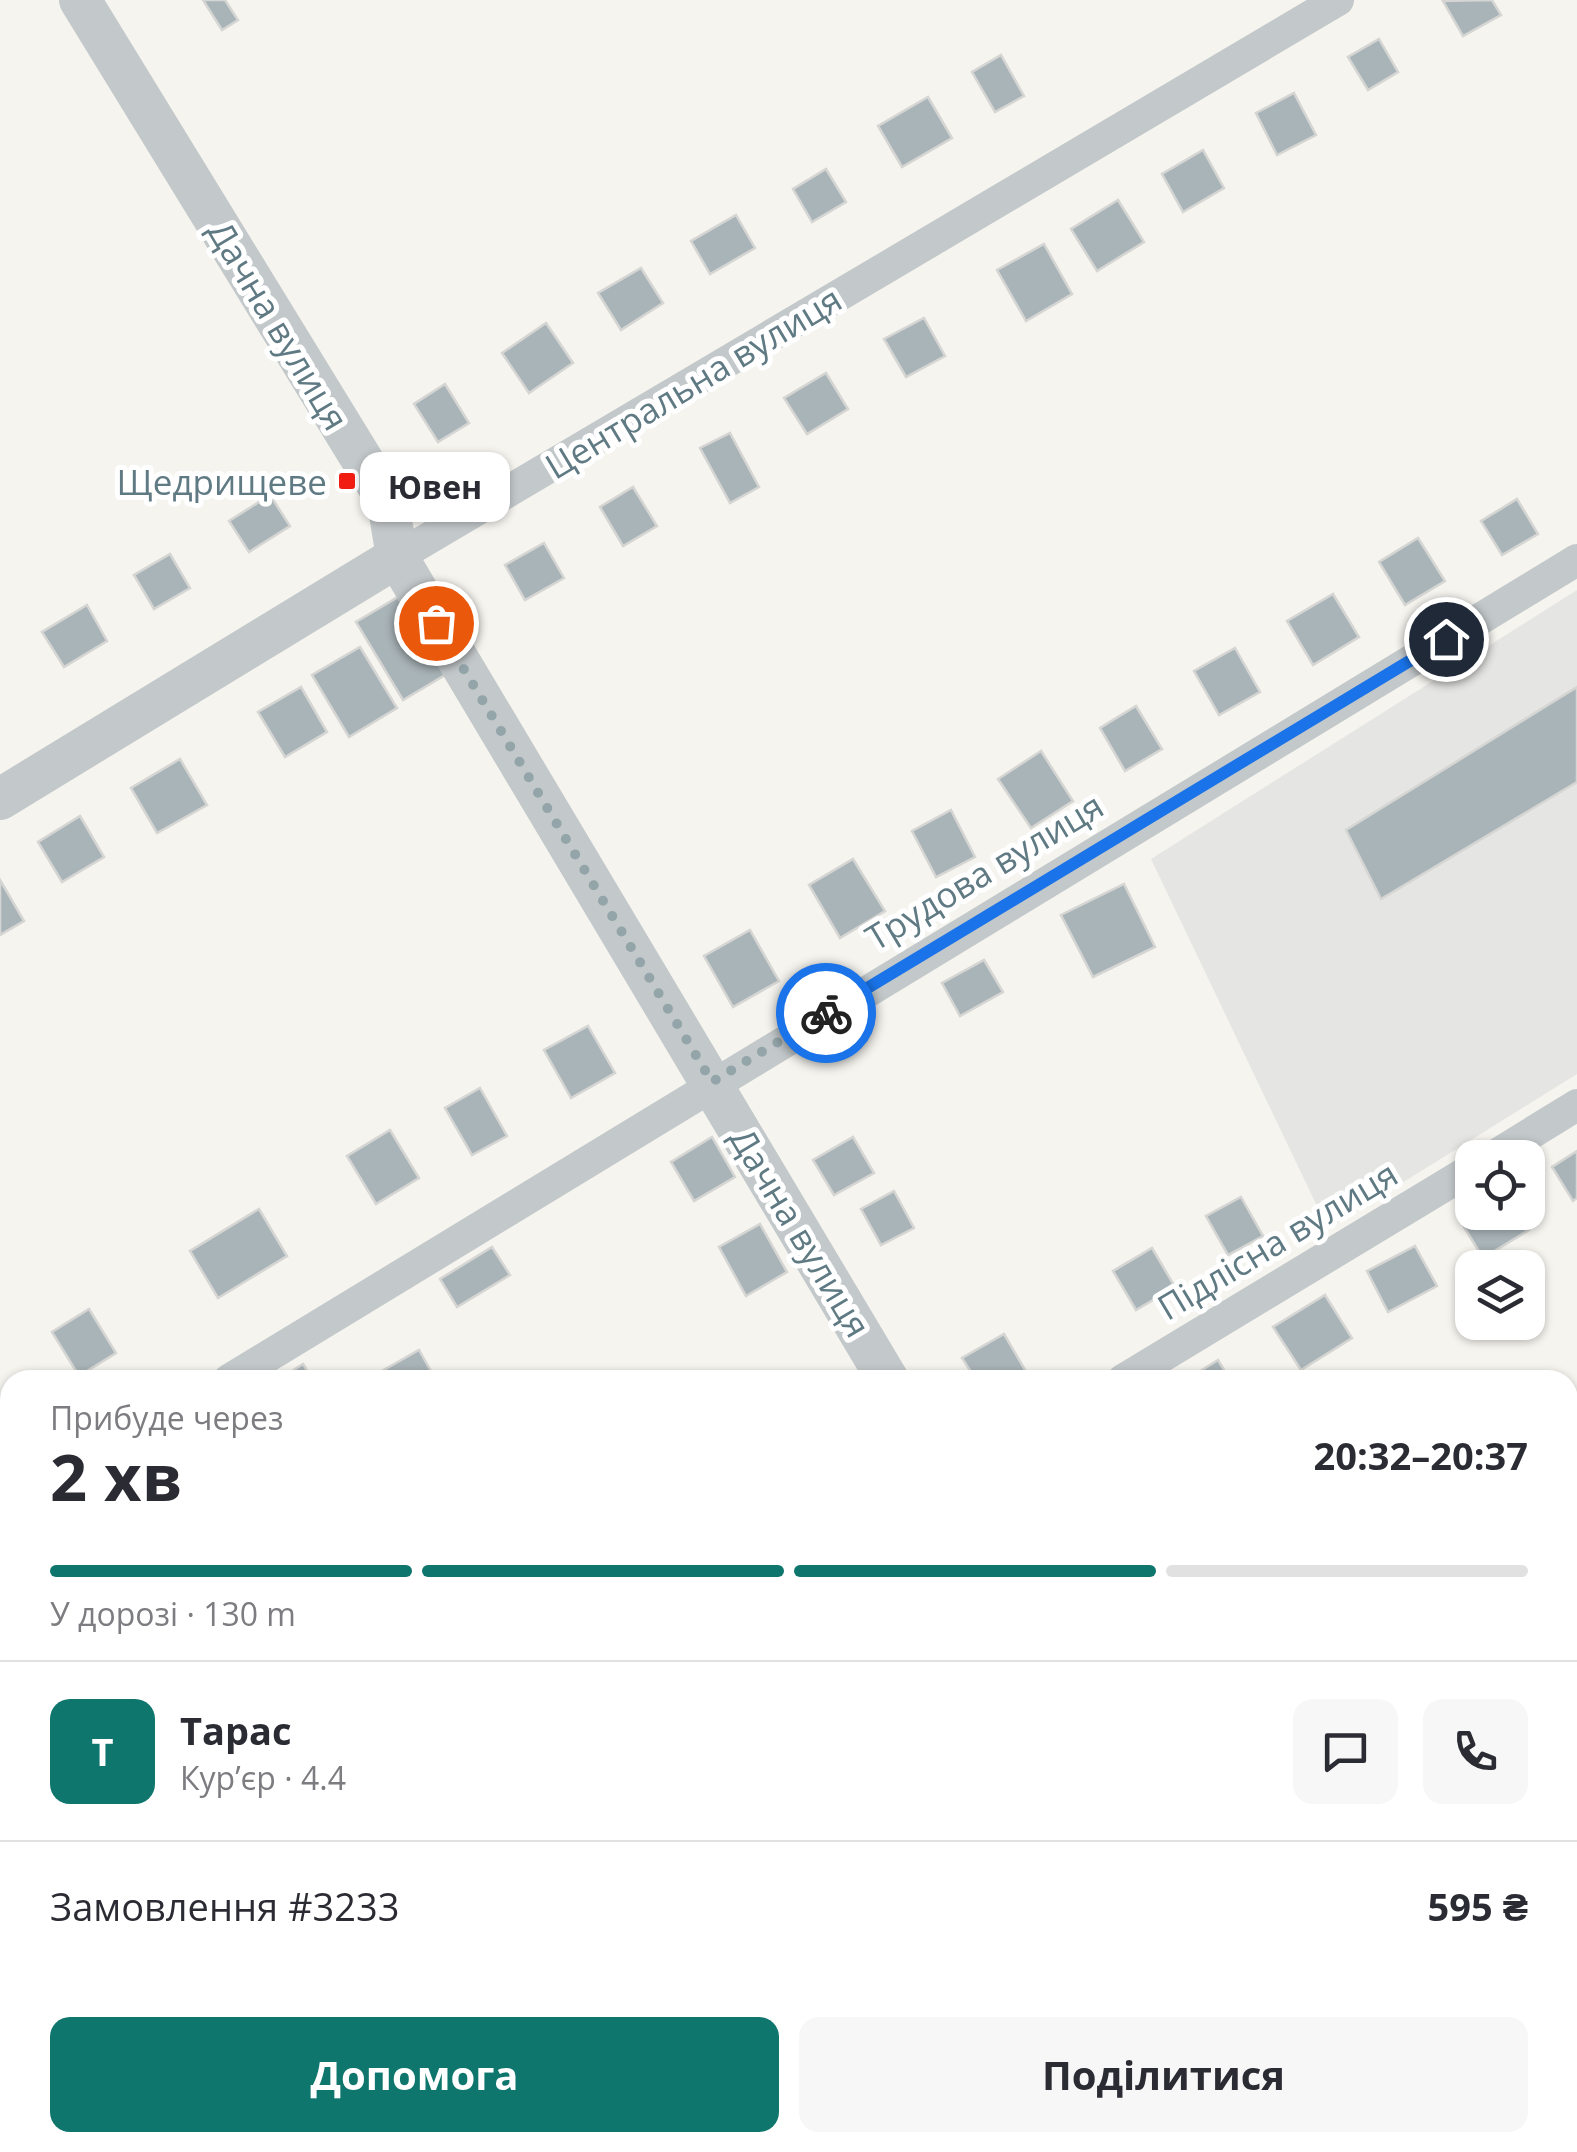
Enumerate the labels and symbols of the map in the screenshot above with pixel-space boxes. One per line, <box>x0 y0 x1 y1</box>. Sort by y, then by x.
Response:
street label: Дачна вулиця <box>198 212 360 438</box>
street label: Центральна вулиця <box>536 275 850 489</box>
callout: Ювен <box>361 453 511 523</box>
place label: Щедрищеве <box>116 458 327 505</box>
marker: Щедрищеве <box>336 470 358 492</box>
pin <box>394 581 479 666</box>
pin <box>1404 597 1489 682</box>
street label: Трудова вулиця <box>857 782 1111 960</box>
courier <box>776 963 876 1063</box>
street label: Дачна вулиця <box>720 1119 882 1345</box>
street label: Підлісна вулиця <box>1148 1150 1406 1330</box>

